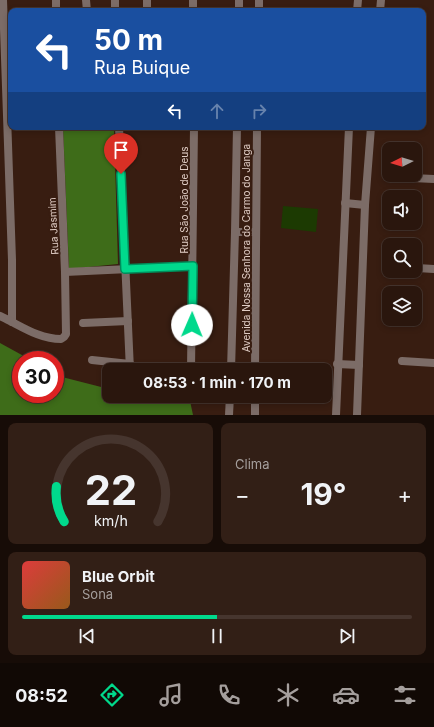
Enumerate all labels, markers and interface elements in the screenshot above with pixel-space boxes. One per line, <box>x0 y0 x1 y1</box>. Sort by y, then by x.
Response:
text: 50 m <box>94 23 163 57</box>
icon: left <box>28 24 80 76</box>
text: Rua Buique <box>94 57 190 78</box>
icon: left <box>164 100 186 122</box>
icon: ahead <box>206 100 228 122</box>
icon: right <box>248 100 270 122</box>
pin <box>104 133 138 174</box>
icon: arrive <box>110 139 132 161</box>
north arrow <box>382 142 422 182</box>
map controls <box>382 142 422 326</box>
street label: Avenida Nossa Senhora do Carmo do Janga <box>240 144 252 352</box>
street label: Rua São João de Deus <box>178 147 190 253</box>
button: sound <box>382 190 422 230</box>
street label: Rua Jasmim <box>46 197 60 255</box>
button: search <box>382 238 422 278</box>
button: layers <box>382 286 422 326</box>
position arrow <box>171 304 213 346</box>
speed limit sign: 30 <box>12 351 64 403</box>
text: 08:53 · 1 min · 170 m <box>143 373 291 392</box>
text: Clima <box>235 456 269 472</box>
text: 22 <box>84 464 137 514</box>
text: 19° <box>300 476 347 512</box>
text: − <box>235 482 250 508</box>
text: + <box>397 482 412 508</box>
text: km/h <box>94 511 127 528</box>
text: Blue Orbit <box>82 567 155 586</box>
text: Sona <box>82 586 113 602</box>
icon: previous <box>76 625 98 647</box>
icon: pause <box>206 625 228 647</box>
icon: next <box>336 625 358 647</box>
icon: directions <box>98 681 126 709</box>
icon: music <box>157 681 185 709</box>
icon: phone <box>215 681 243 709</box>
icon: climate <box>274 681 302 709</box>
icon: car <box>332 681 360 709</box>
icon: filters <box>391 681 419 709</box>
text: 08:52 <box>15 685 68 706</box>

